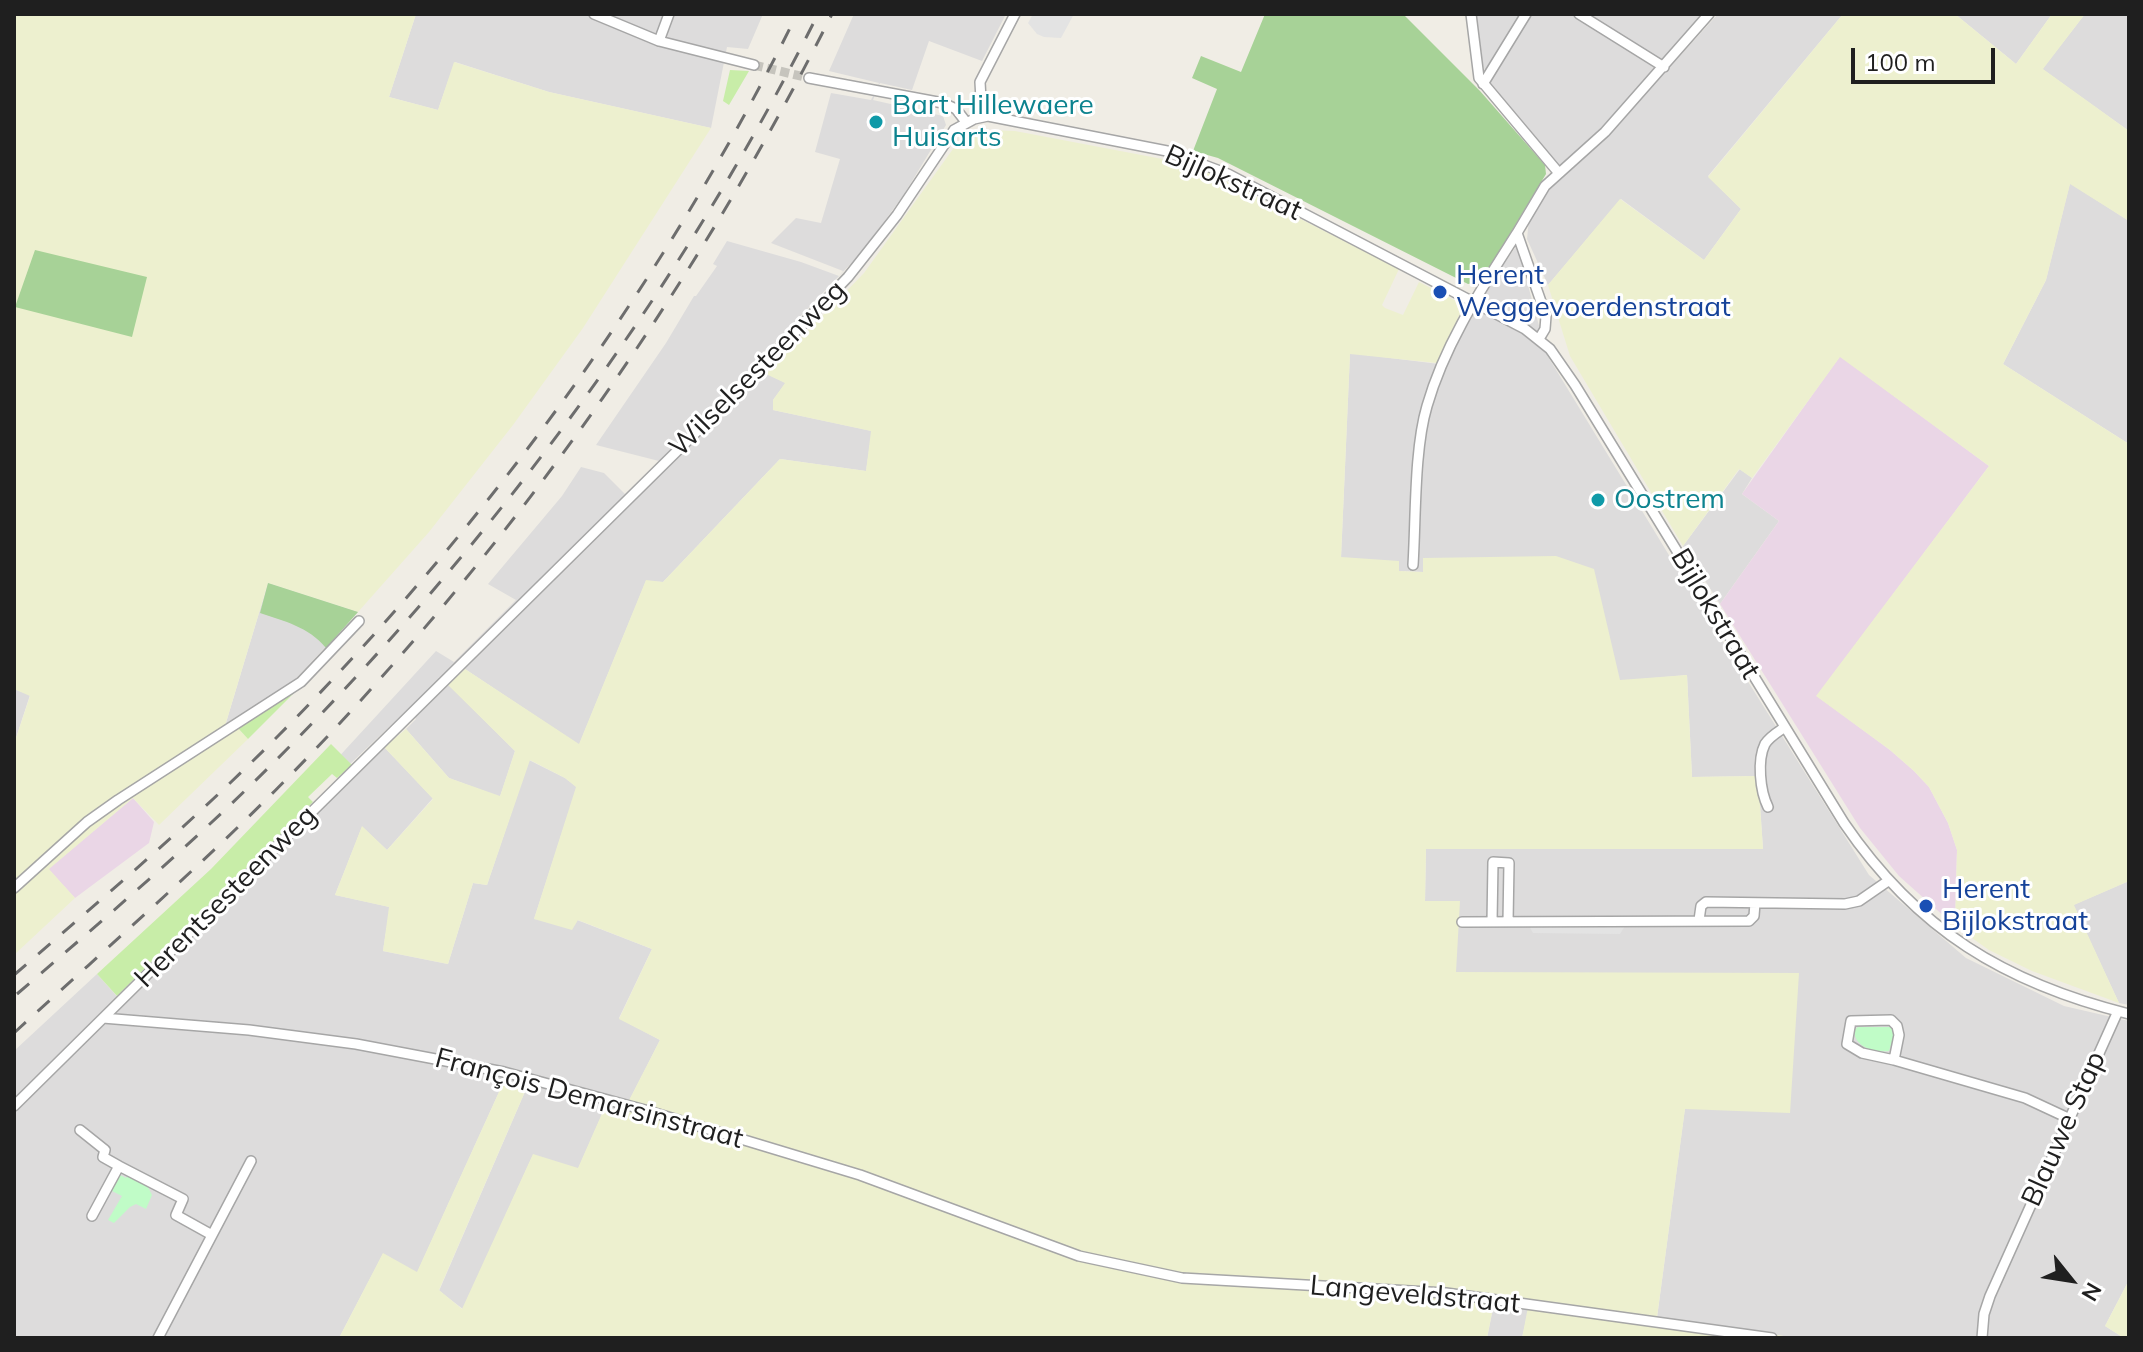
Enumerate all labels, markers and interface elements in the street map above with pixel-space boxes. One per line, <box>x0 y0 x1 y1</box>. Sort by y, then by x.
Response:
scale bar <box>1855 32 1999 82</box>
text: 100 m <box>1865 47 1936 77</box>
place label: Bart Hillewaere Huisarts <box>892 89 1094 155</box>
marker: Bart Hillewaere Huisarts <box>867 113 885 131</box>
street label: Bijlokstraat <box>1159 138 1307 228</box>
place label: Herent Weggevoerdenstraat <box>1456 259 1731 325</box>
street label: Wilselsesteenweg <box>663 274 853 464</box>
marker: Herent Weggevoerdenstraat <box>1431 283 1449 301</box>
place label: Oostrem <box>1614 483 1725 517</box>
marker: Oostrem <box>1589 491 1607 509</box>
street label: Bijlokstraat <box>1663 543 1767 685</box>
street label: Herentsesteenweg <box>128 799 324 995</box>
place label: Herent Bijlokstraat <box>1942 873 2088 939</box>
marker: Herent Bijlokstraat <box>1917 897 1935 915</box>
street label: François Demarsinstraat <box>431 1042 747 1156</box>
street label: Blauwe Stap <box>2015 1046 2113 1212</box>
north arrow <box>2031 1240 2111 1320</box>
street label: Langeveldstraat <box>1309 1269 1521 1321</box>
text: N <box>2076 1278 2108 1306</box>

